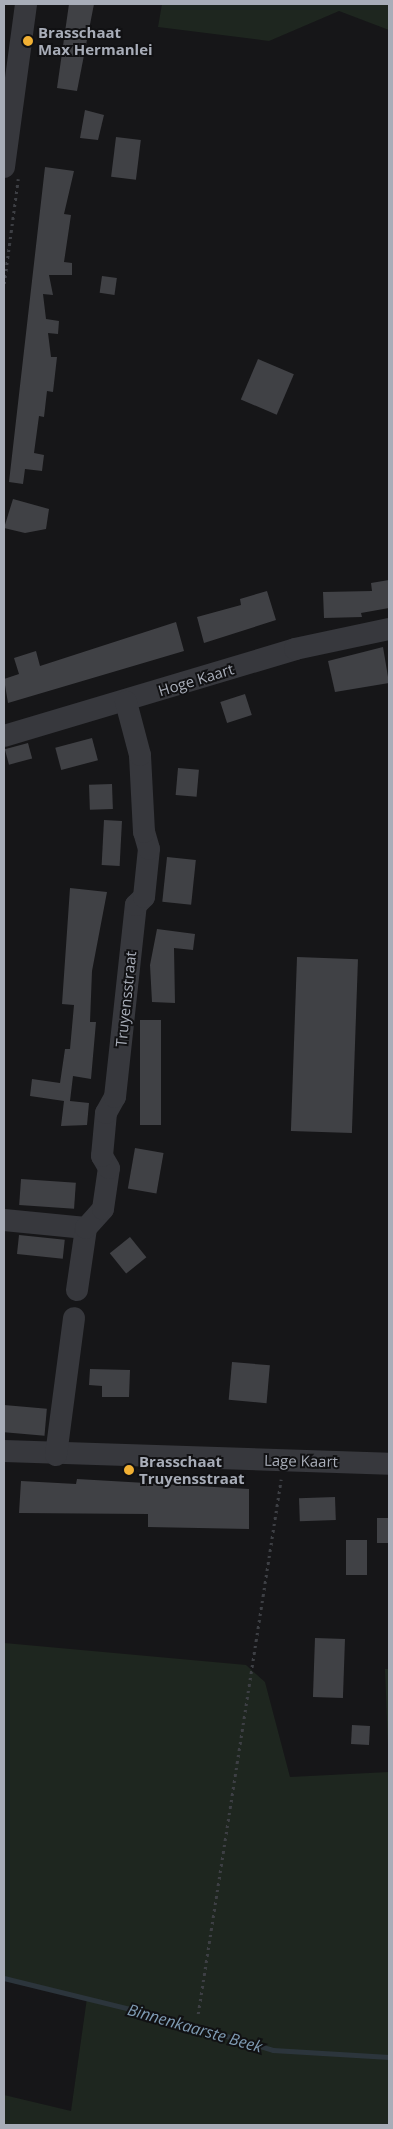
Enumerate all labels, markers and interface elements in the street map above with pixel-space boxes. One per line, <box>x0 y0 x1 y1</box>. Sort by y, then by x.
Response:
place label: Brasschaat Max Hermanlei <box>38 23 153 58</box>
marker: Brasschaat Max Hermanlei <box>22 35 34 47</box>
street label: Hoge Kaart <box>156 660 236 700</box>
street label: Truyensstraat <box>112 950 140 1048</box>
street label: Lage Kaart <box>264 1451 338 1471</box>
place label: Brasschaat Truyensstraat <box>139 1452 244 1487</box>
marker: Brasschaat Truyensstraat <box>123 1464 135 1476</box>
water label: Binnenkaarste Beek <box>125 2000 265 2056</box>

